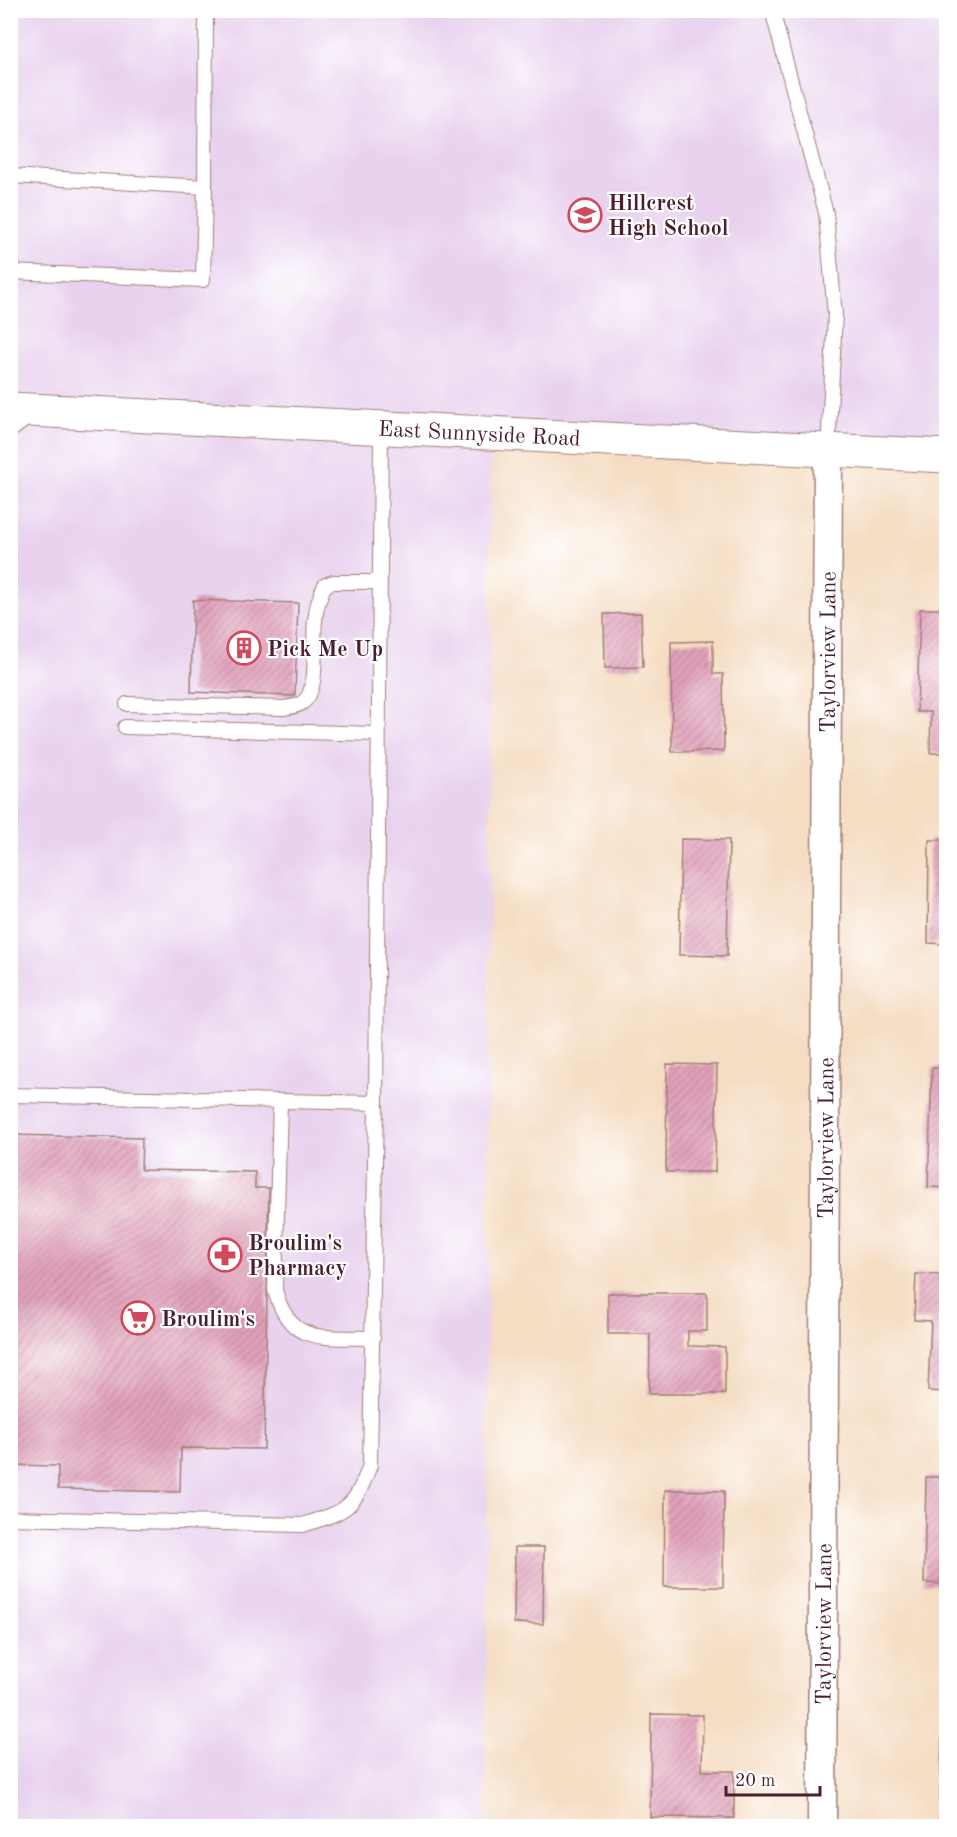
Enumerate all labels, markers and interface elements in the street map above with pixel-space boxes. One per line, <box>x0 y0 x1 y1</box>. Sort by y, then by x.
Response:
place label: Hillcrest High School <box>608 193 729 240</box>
school or university icon: Hillcrest High School <box>567 197 603 233</box>
street label: East Sunnyside Road <box>378 418 581 451</box>
street label: Taylorview Lane <box>818 571 840 733</box>
building icon: Pick Me Up <box>226 630 262 666</box>
place label: Pick Me Up <box>267 639 383 661</box>
street label: Taylorview Lane <box>816 1057 838 1219</box>
place label: Broulim's Pharmacy <box>248 1233 347 1280</box>
pharmacy icon: Broulim's Pharmacy <box>207 1237 243 1273</box>
supermarket icon: Broulim's <box>120 1300 156 1336</box>
place label: Broulim's <box>161 1309 255 1331</box>
street label: Taylorview Lane <box>814 1543 836 1705</box>
scale bar <box>726 1759 820 1797</box>
text: 20 m <box>735 1772 775 1790</box>

